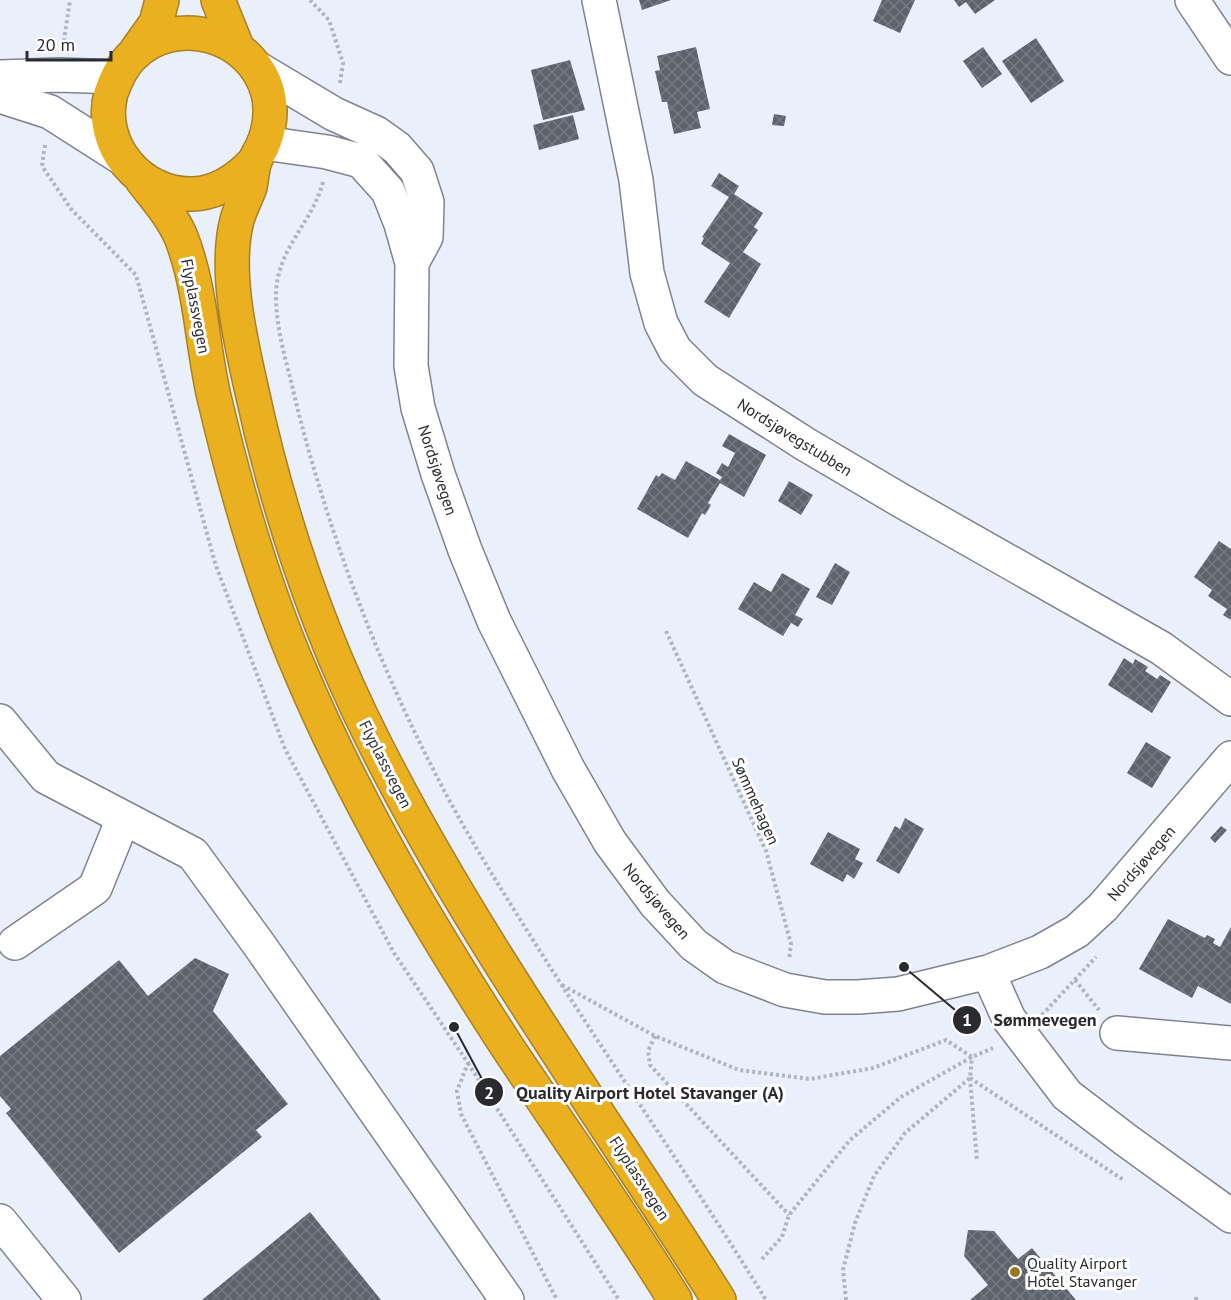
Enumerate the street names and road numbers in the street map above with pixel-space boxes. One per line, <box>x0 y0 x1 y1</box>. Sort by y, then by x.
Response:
street label: Flyplassvegen <box>177 257 215 355</box>
street label: Nordsjøvegstubben <box>734 394 856 480</box>
street label: Nordsjøvegen <box>414 422 462 518</box>
street label: Flyplassvegen <box>355 717 417 811</box>
street label: Sømmehagen <box>728 754 784 848</box>
street label: Nordsjøvegen <box>1103 821 1179 905</box>
street label: Nordsjøvegen <box>619 859 695 943</box>
street label: Flyplassvegen <box>605 1132 675 1224</box>

